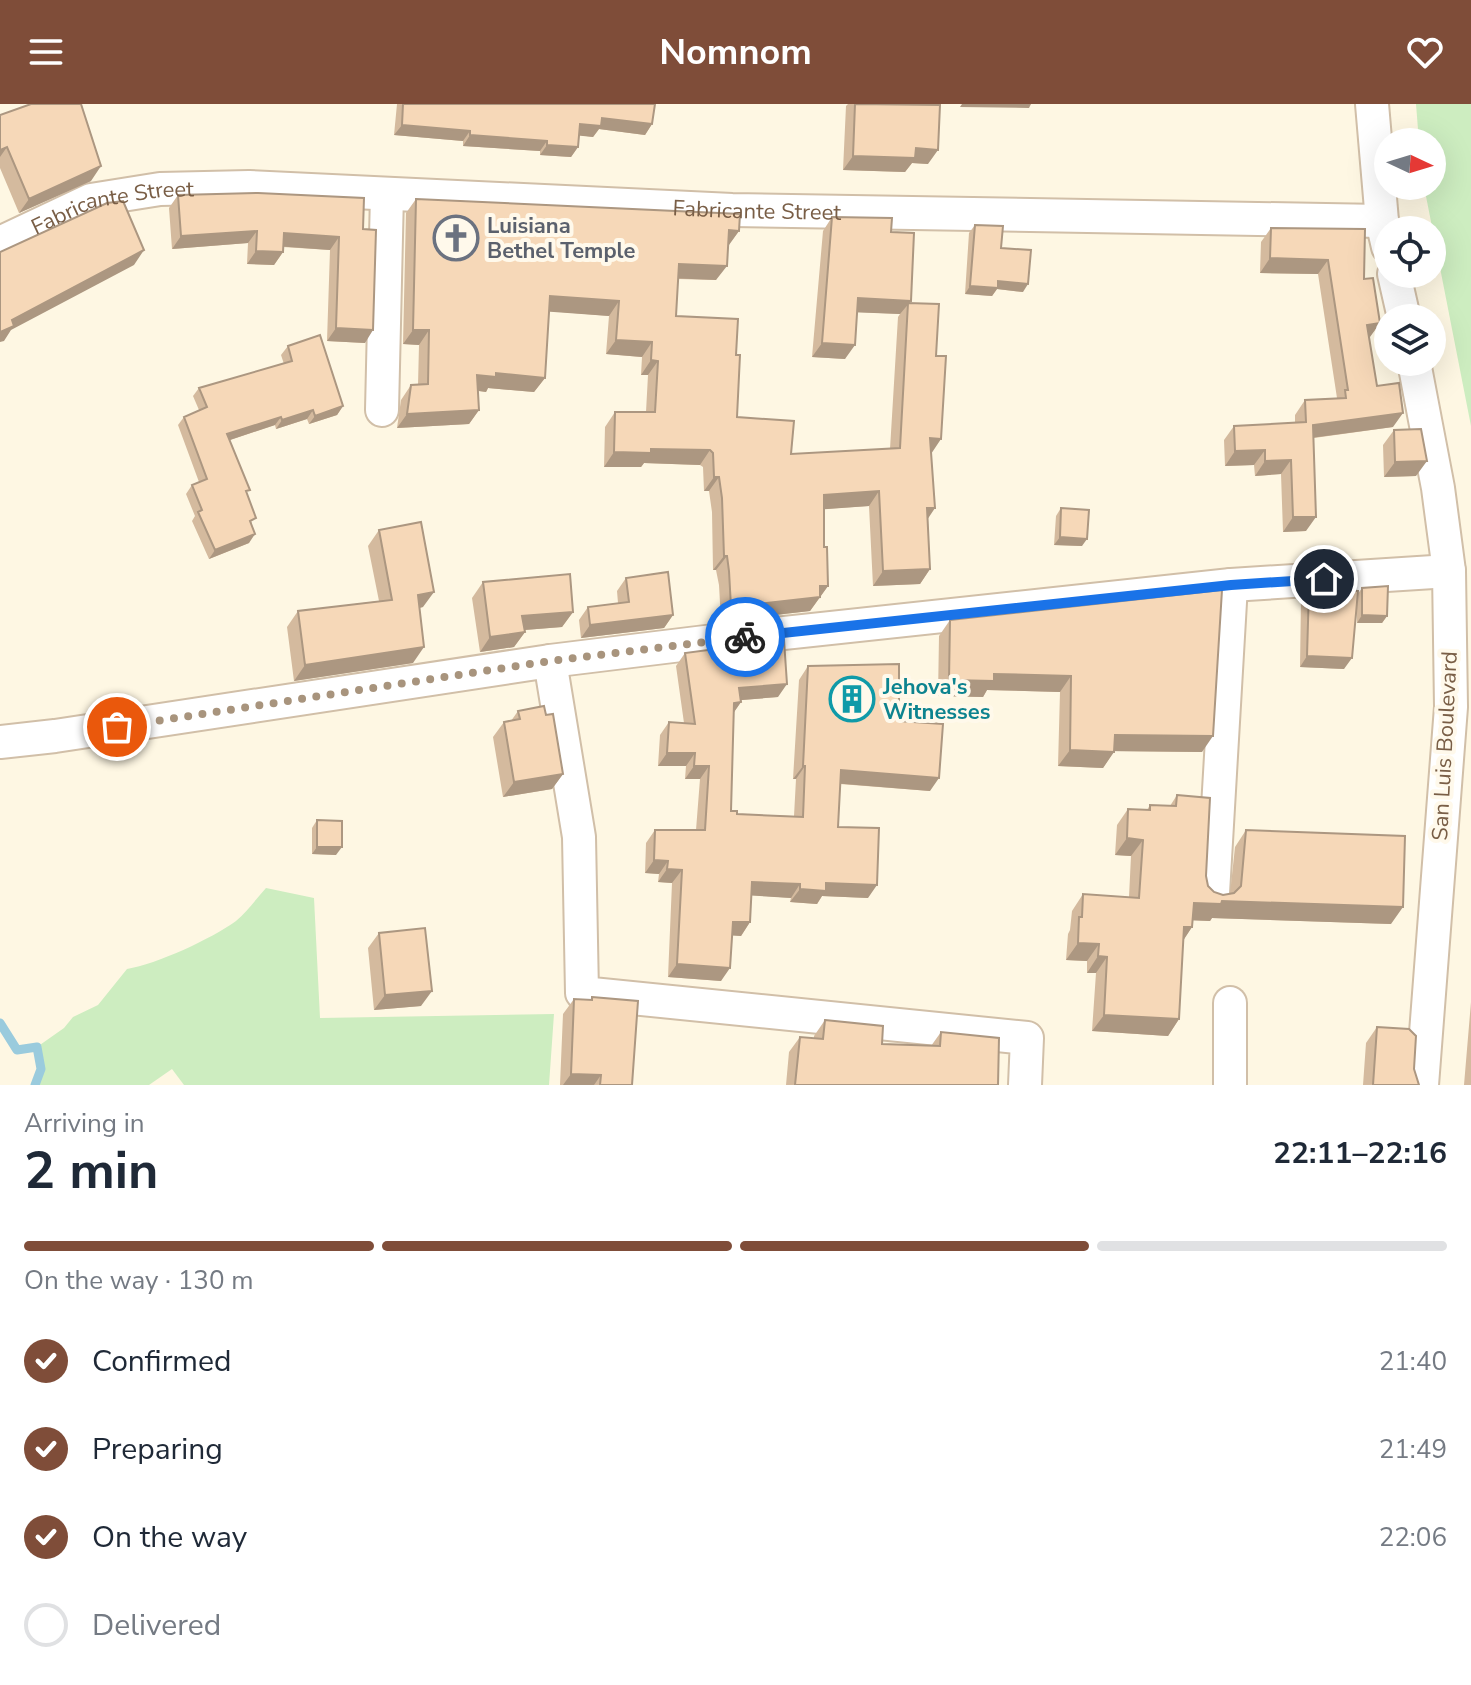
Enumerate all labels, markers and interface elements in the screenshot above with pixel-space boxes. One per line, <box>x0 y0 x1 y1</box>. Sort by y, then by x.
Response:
text: Nomnom <box>659 28 812 77</box>
icon: menu <box>24 30 68 74</box>
icon: heart <box>1403 30 1447 74</box>
north arrow <box>1374 128 1446 200</box>
map controls <box>1374 128 1446 376</box>
street label: Fabricante Street <box>26 174 194 242</box>
street label: Fabricante Street <box>672 193 842 228</box>
place label: Luisiana Bethel Temple <box>487 211 635 266</box>
church icon: Luisiana Bethel Temple <box>432 214 480 262</box>
button: locate <box>1374 216 1446 288</box>
button: layers <box>1374 304 1446 376</box>
pin <box>1290 545 1358 613</box>
icon: home <box>1302 557 1346 601</box>
courier <box>705 597 785 677</box>
icon: bike <box>723 615 767 659</box>
street label: San Luis Boulevard <box>1425 651 1465 841</box>
place label: Jehova's Witnesses <box>882 672 990 727</box>
building icon: Jehova's Witnesses <box>828 675 876 723</box>
pin <box>83 693 151 761</box>
icon: bag <box>95 705 139 749</box>
text: Arriving in <box>24 1106 145 1141</box>
text: 22:11–22:16 <box>1273 1133 1447 1174</box>
text: 2 min <box>24 1135 159 1206</box>
text: On the way · 130 m <box>24 1263 253 1298</box>
icon: check <box>24 1339 68 1383</box>
text: Confirmed <box>92 1341 232 1382</box>
text: 21:40 <box>1379 1344 1447 1379</box>
icon: check <box>24 1427 68 1471</box>
text: Preparing <box>92 1429 223 1470</box>
text: 21:49 <box>1379 1432 1447 1467</box>
icon: check <box>24 1515 68 1559</box>
text: On the way <box>92 1517 247 1558</box>
text: 22:06 <box>1379 1520 1447 1555</box>
text: Delivered <box>92 1605 221 1646</box>

